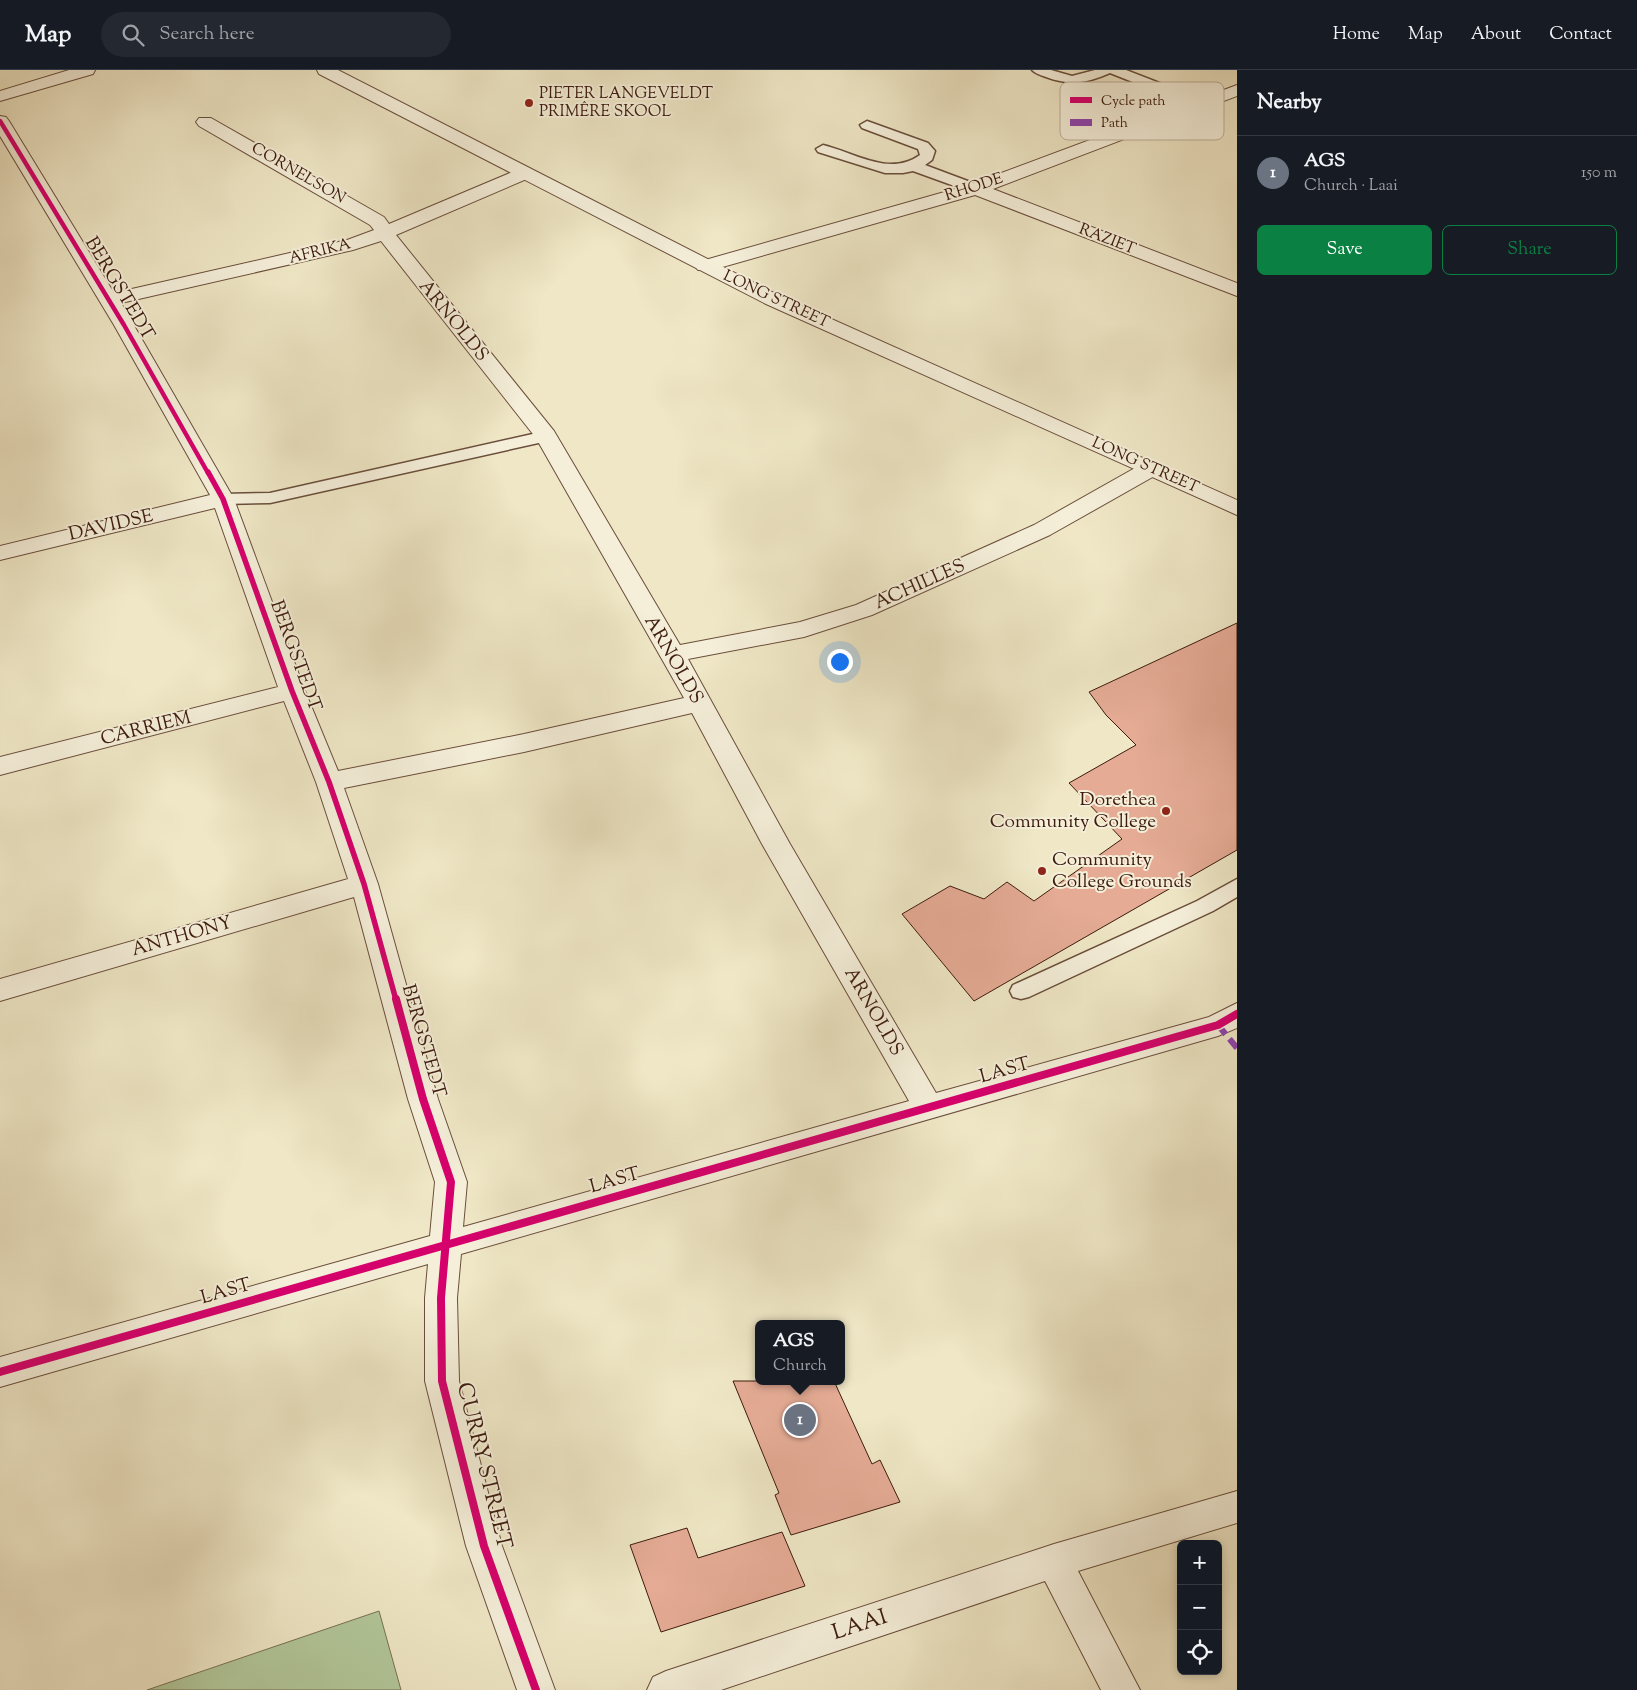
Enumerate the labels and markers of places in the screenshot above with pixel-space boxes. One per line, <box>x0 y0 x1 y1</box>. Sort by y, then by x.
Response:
place label: PIETER LANGEVELDT PRIMÊRE SKOOL <box>539 83 713 124</box>
marker: PIETER LANGEVELDT PRIMÊRE SKOOL <box>523 97 535 109</box>
place label: Dorethea Community College <box>990 787 1156 836</box>
marker: Dorethea Community College <box>1160 805 1172 817</box>
place label: Community College Grounds <box>1052 847 1192 896</box>
marker: Community College Grounds <box>1036 865 1048 877</box>
pin: 1 <box>784 1401 816 1439</box>

